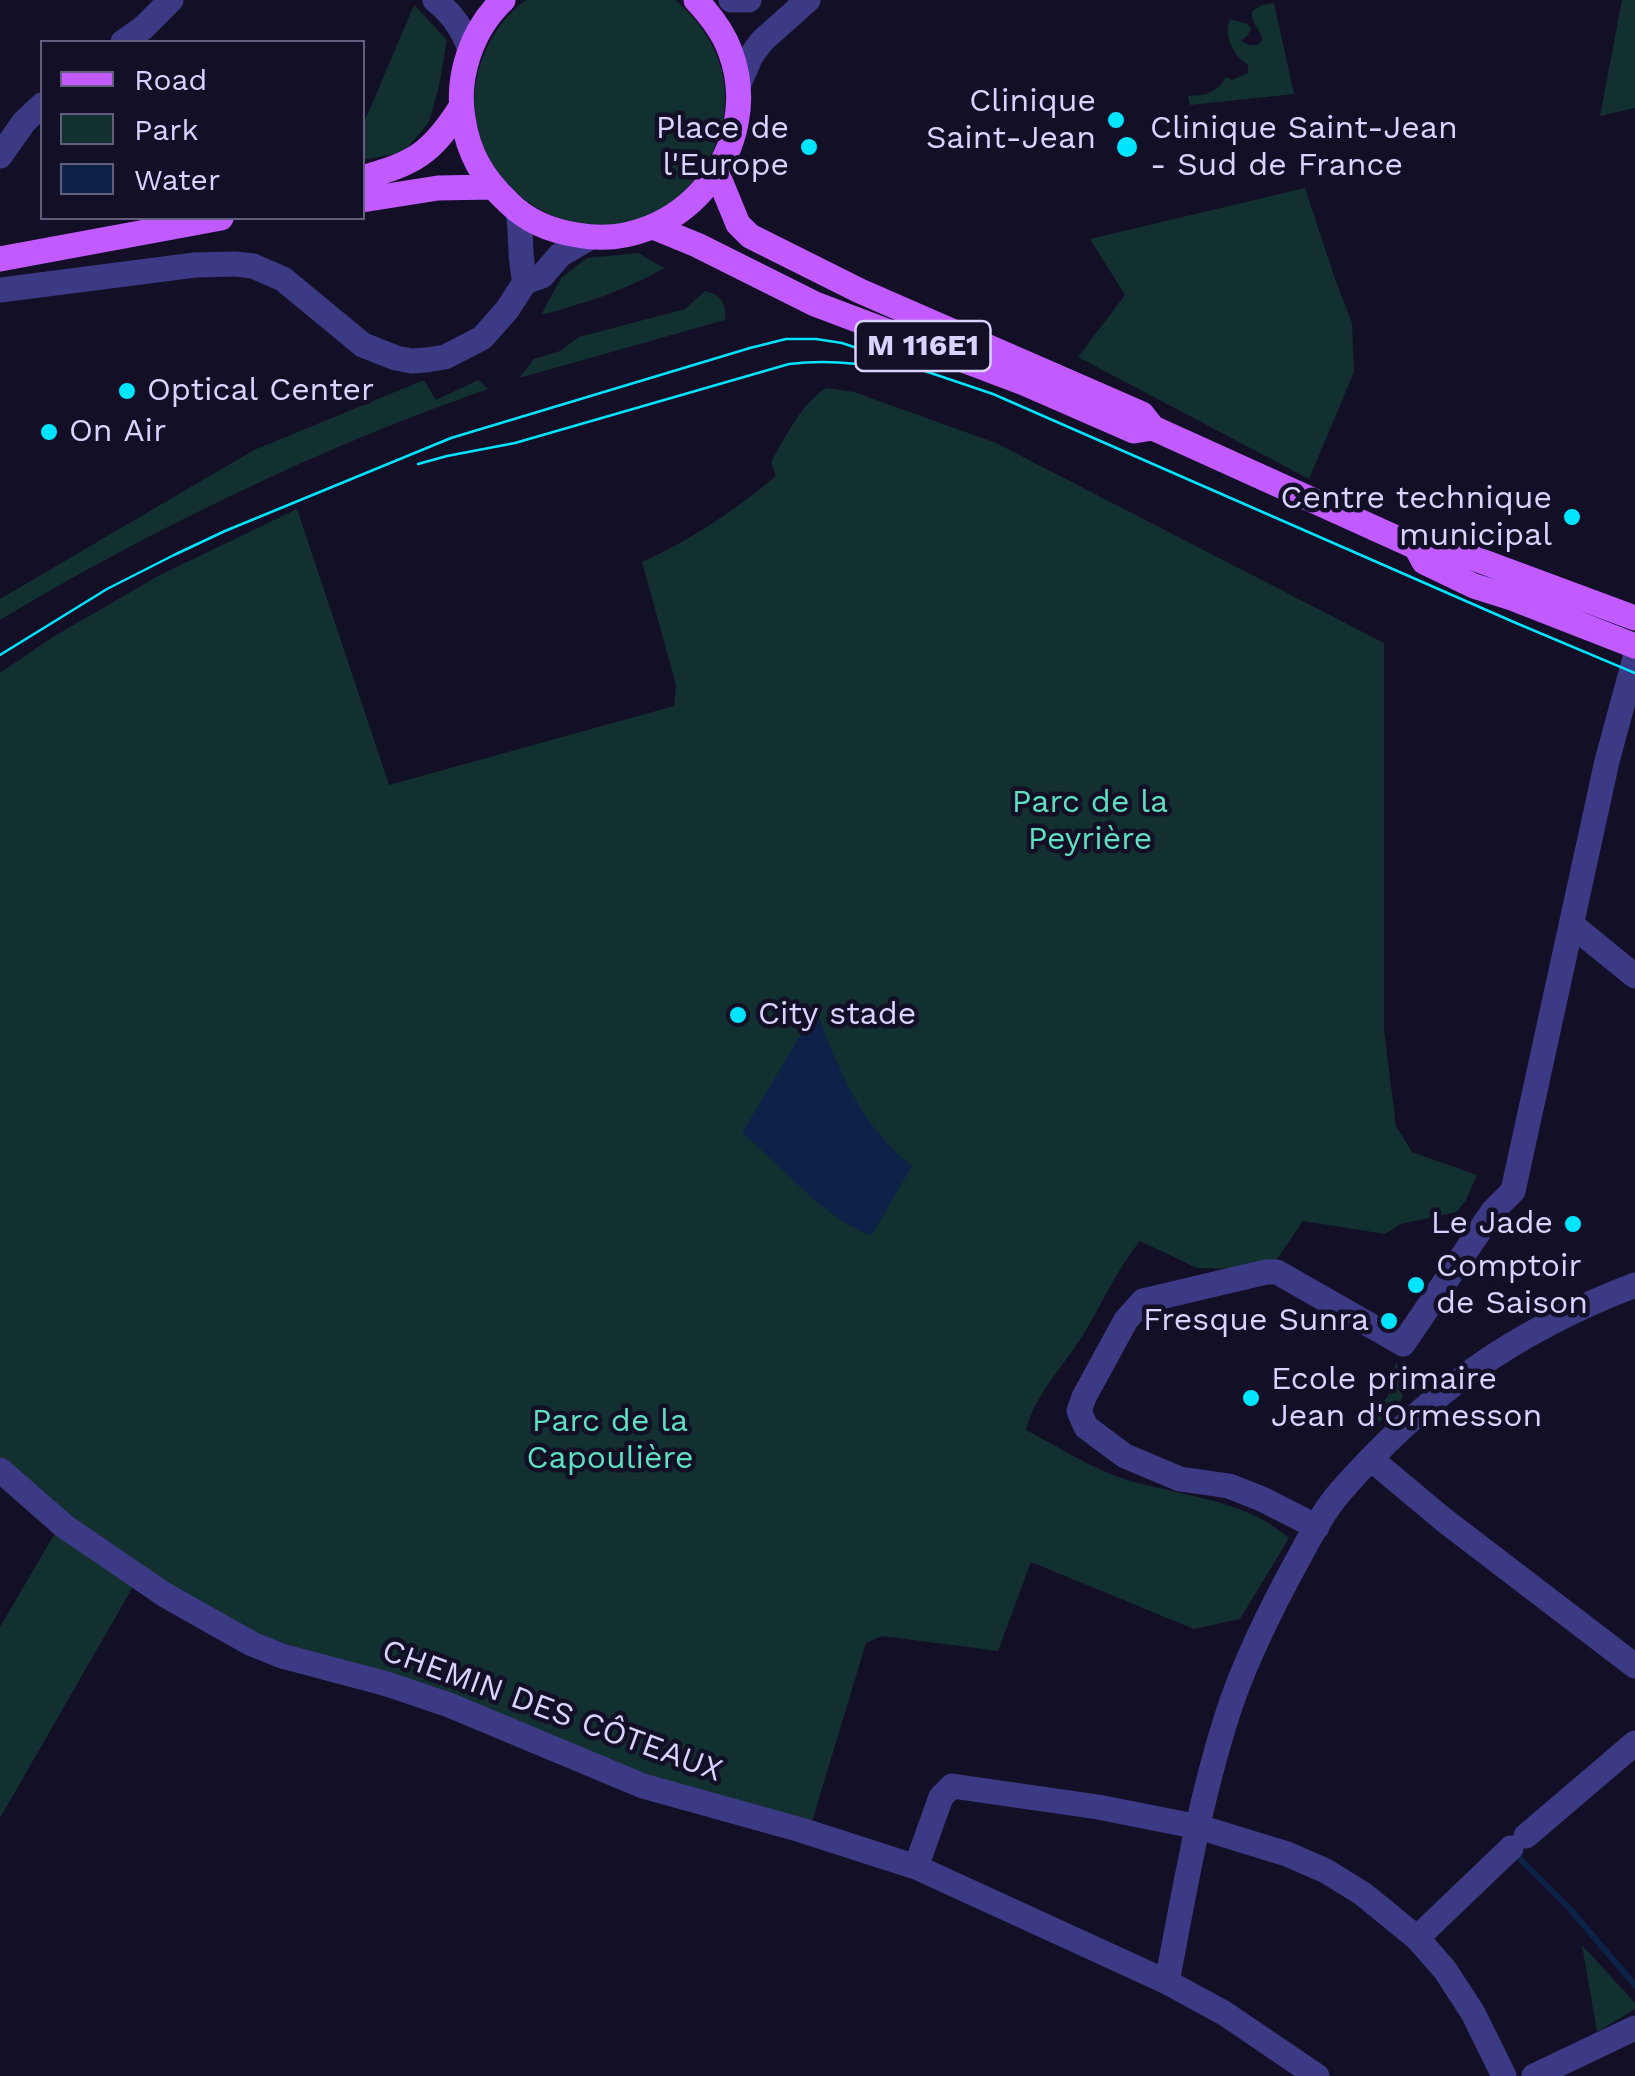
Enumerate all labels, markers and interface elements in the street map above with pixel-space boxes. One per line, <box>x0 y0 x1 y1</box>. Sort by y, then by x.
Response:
legend <box>40 40 365 220</box>
text: Road <box>134 62 207 97</box>
place label: Clinique Saint-Jean <box>926 83 1096 158</box>
marker: Clinique Saint-Jean <box>1105 109 1127 131</box>
place label: Place de l'Europe <box>656 110 789 185</box>
place label: Clinique Saint-Jean - Sud de France <box>1150 110 1458 185</box>
text: Park <box>134 112 199 147</box>
marker: Clinique Saint-Jean - Sud de France <box>1114 134 1140 160</box>
marker: Place de l'Europe <box>798 136 820 158</box>
text: Water <box>134 162 220 197</box>
road number: M 116E1 <box>856 321 990 371</box>
place label: Optical Center <box>147 372 374 410</box>
marker: Optical Center <box>116 380 138 402</box>
place label: On Air <box>69 413 166 451</box>
marker: On Air <box>38 421 60 443</box>
place label: Centre technique municipal <box>1280 480 1552 555</box>
marker: Centre technique municipal <box>1561 506 1583 528</box>
park label: Parc de la Peyrière <box>1012 784 1168 859</box>
place label: City stade <box>758 996 916 1034</box>
marker: City stade <box>727 1004 749 1026</box>
place label: Le Jade <box>1431 1205 1553 1243</box>
marker: Le Jade <box>1562 1213 1584 1235</box>
place label: Comptoir de Saison <box>1436 1248 1588 1323</box>
marker: Comptoir de Saison <box>1405 1274 1427 1296</box>
place label: Fresque Sunra <box>1143 1302 1369 1340</box>
marker: Fresque Sunra <box>1378 1310 1400 1332</box>
place label: Ecole primaire Jean d'Ormesson <box>1271 1361 1542 1436</box>
marker: Ecole primaire Jean d'Ormesson <box>1240 1387 1262 1409</box>
park label: Parc de la Capoulière <box>527 1403 693 1478</box>
street label: CHEMIN DES CÔTEAUX <box>377 1632 727 1790</box>

